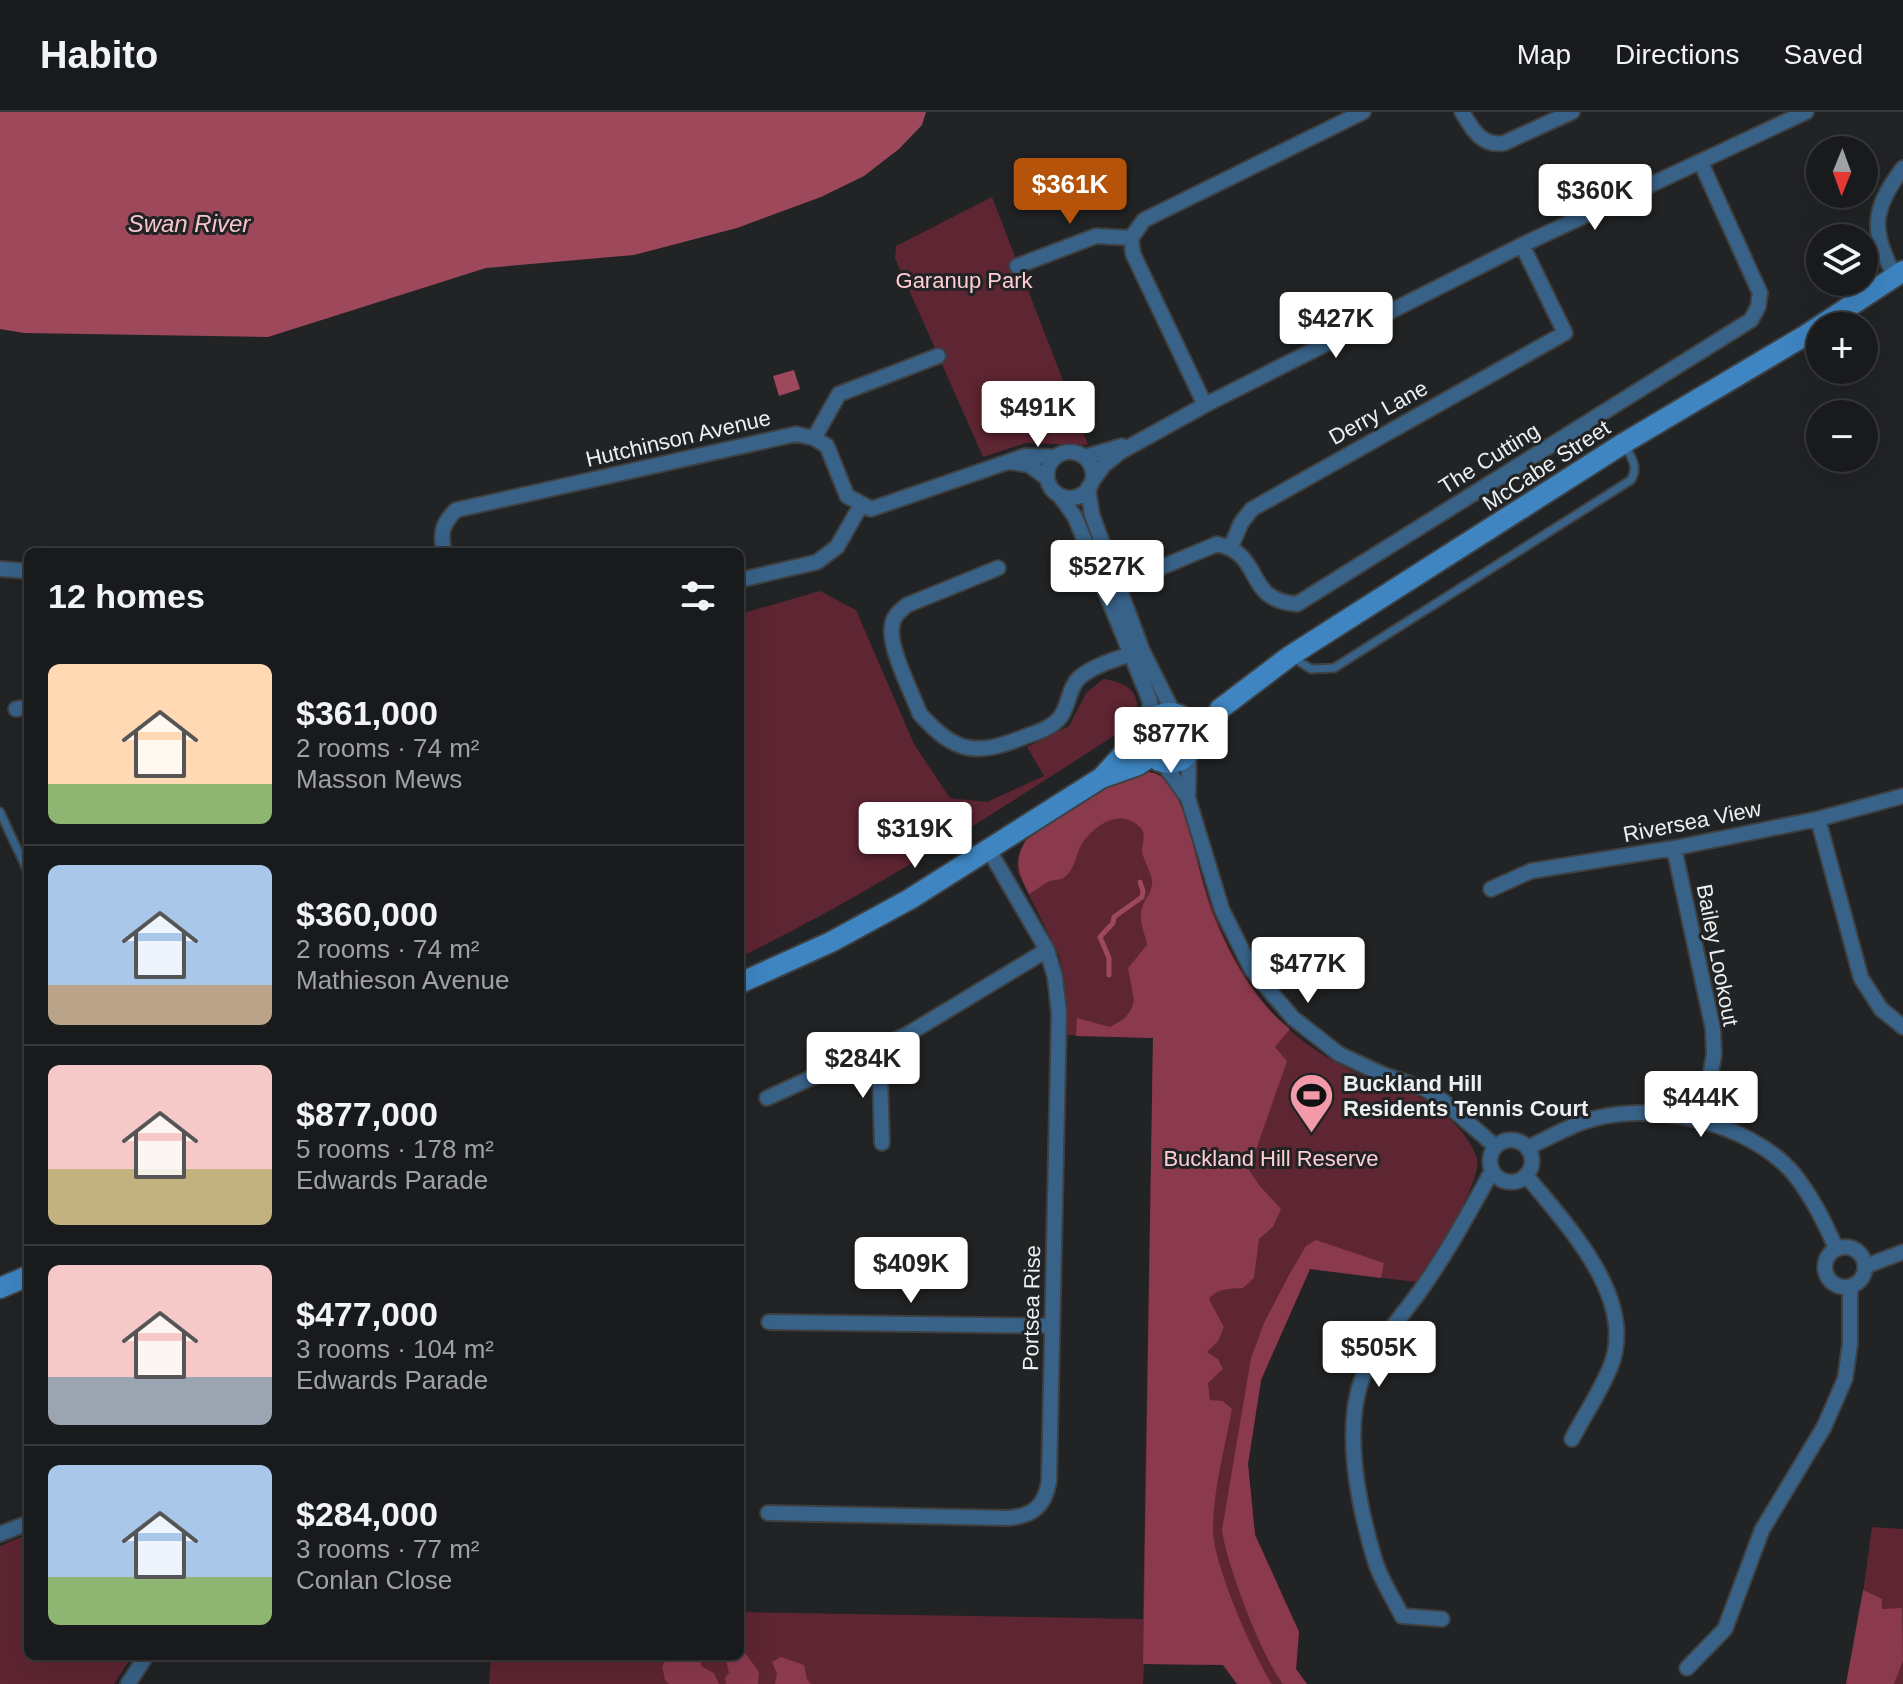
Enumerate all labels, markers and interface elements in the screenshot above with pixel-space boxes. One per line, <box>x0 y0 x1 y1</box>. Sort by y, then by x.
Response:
text: Habito <box>40 34 158 76</box>
text: Map <box>1517 39 1571 70</box>
text: Directions <box>1615 39 1740 70</box>
text: Saved <box>1784 39 1863 70</box>
north arrow <box>1806 136 1878 208</box>
map controls <box>1806 136 1878 472</box>
pin: $361K <box>1014 158 1126 226</box>
pin: $360K <box>1539 164 1651 232</box>
text: $361K <box>1032 169 1108 199</box>
text: $360K <box>1557 175 1633 205</box>
water label: Swan River <box>128 210 251 237</box>
button: layers <box>1806 224 1878 296</box>
park label: Garanup Park <box>896 268 1033 293</box>
pin: $427K <box>1280 292 1392 360</box>
text: $427K <box>1298 303 1374 333</box>
button: + <box>1806 312 1878 384</box>
street label: Derry Lane <box>1325 375 1432 450</box>
pin: $491K <box>982 381 1094 449</box>
text: $491K <box>1000 392 1076 422</box>
button: − <box>1806 400 1878 472</box>
street label: Hutchinson Avenue <box>583 405 773 472</box>
street label: McCabe Street <box>1478 415 1615 516</box>
street label: The Cutting <box>1434 418 1544 499</box>
pin: $527K <box>1051 540 1163 608</box>
text: $527K <box>1069 551 1145 581</box>
icon: filters <box>676 574 720 618</box>
text: 12 homes <box>48 577 205 615</box>
text: $361,000 <box>296 694 438 732</box>
icon: home <box>112 696 208 792</box>
pin: $877K <box>1115 707 1227 775</box>
text: $877K <box>1133 718 1209 748</box>
text: 2 rooms · 74 m² <box>296 733 480 763</box>
text: Masson Mews <box>296 764 462 794</box>
street label: Riversea View <box>1621 796 1763 847</box>
pin: $319K <box>859 802 971 870</box>
text: $319K <box>877 813 953 843</box>
street label: Bailey Lookout <box>1691 882 1744 1028</box>
text: $360,000 <box>296 895 438 933</box>
icon: home <box>112 897 208 993</box>
text: 2 rooms · 74 m² <box>296 934 480 964</box>
pin: $477K <box>1252 937 1364 1005</box>
text: $477K <box>1270 948 1346 978</box>
text: Mathieson Avenue <box>296 965 509 995</box>
pin: $284K <box>807 1032 919 1100</box>
text: $284K <box>825 1043 901 1073</box>
place label: Buckland Hill Residents Tennis Court <box>1343 1071 1589 1121</box>
pin: $444K <box>1645 1071 1757 1139</box>
sports icon: Buckland Hill Residents Tennis Court <box>1288 1072 1336 1135</box>
text: $444K <box>1663 1082 1739 1112</box>
text: $877,000 <box>296 1095 438 1133</box>
icon: home <box>112 1097 208 1193</box>
text: 5 rooms · 178 m² <box>296 1134 494 1164</box>
park label: Buckland Hill Reserve <box>1163 1146 1379 1171</box>
text: Edwards Parade <box>296 1165 488 1195</box>
pin: $409K <box>855 1237 967 1305</box>
street label: Portsea Rise <box>1018 1245 1045 1371</box>
text: $409K <box>873 1248 949 1278</box>
text: $477,000 <box>296 1295 438 1333</box>
icon: home <box>112 1297 208 1393</box>
pin: $505K <box>1323 1321 1435 1389</box>
text: $505K <box>1341 1332 1417 1362</box>
text: 3 rooms · 104 m² <box>296 1334 494 1364</box>
text: Edwards Parade <box>296 1365 488 1395</box>
text: $284,000 <box>296 1495 438 1533</box>
icon: home <box>112 1497 208 1593</box>
text: 3 rooms · 77 m² <box>296 1534 480 1564</box>
text: Conlan Close <box>296 1565 452 1595</box>

